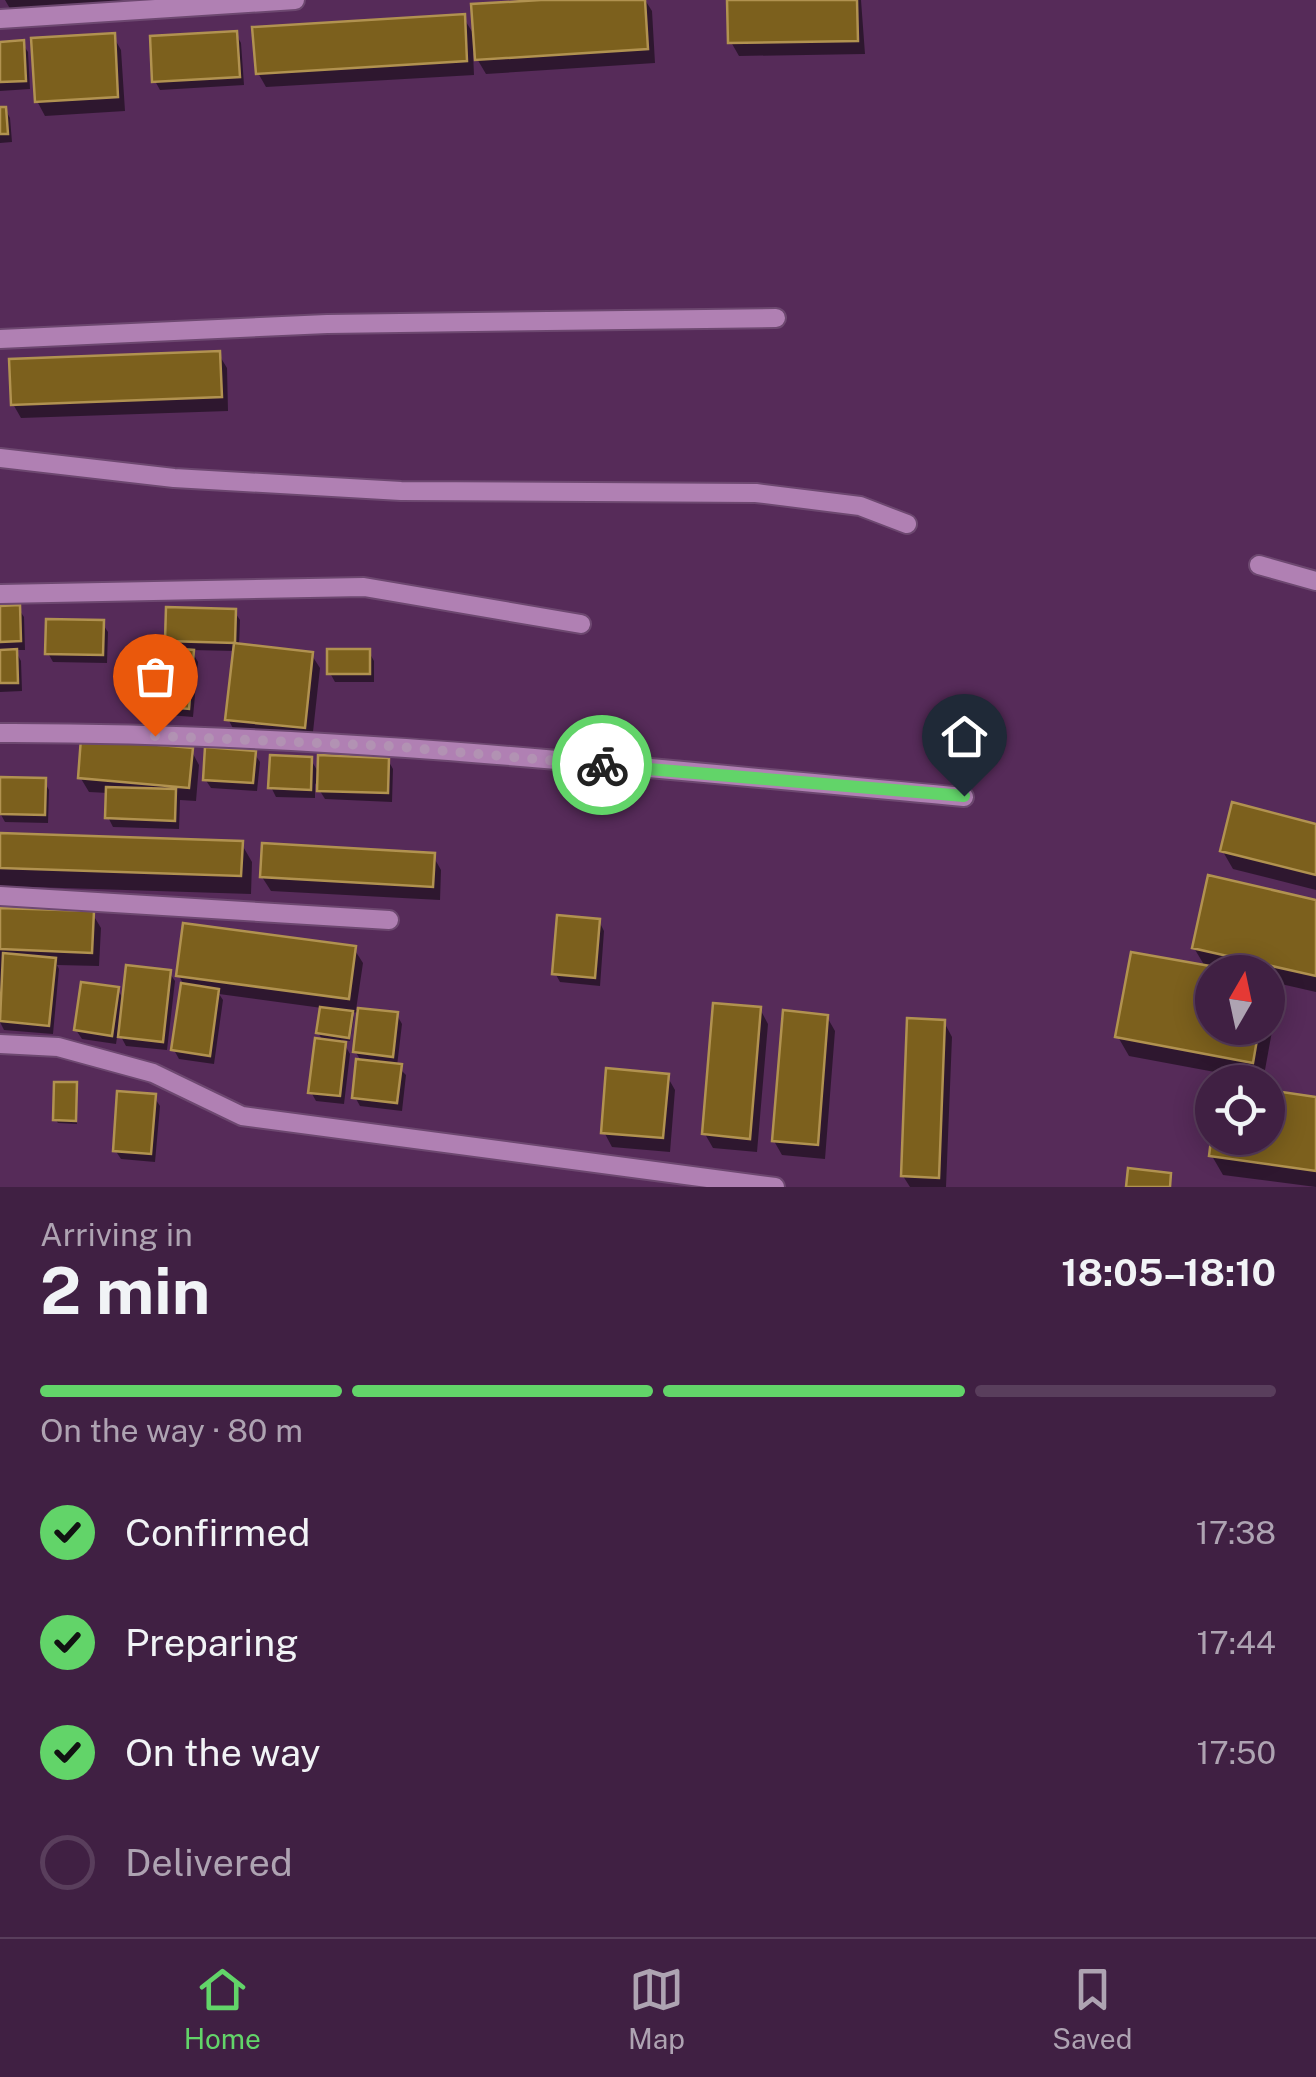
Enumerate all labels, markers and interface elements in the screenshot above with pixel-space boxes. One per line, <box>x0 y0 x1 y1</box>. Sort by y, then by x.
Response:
pin <box>113 634 198 737</box>
icon: bag <box>128 649 183 704</box>
pin <box>922 694 1007 797</box>
icon: home <box>937 709 992 764</box>
courier <box>552 715 652 815</box>
icon: bike <box>575 738 630 793</box>
north arrow <box>1195 955 1285 1045</box>
map controls <box>1195 955 1285 1155</box>
button: locate <box>1195 1065 1285 1155</box>
text: Arriving in <box>40 1216 193 1253</box>
text: 18:05–18:10 <box>1061 1250 1276 1295</box>
text: 2 min <box>40 1252 210 1329</box>
text: On the way · 80 m <box>40 1412 303 1449</box>
icon: check <box>40 1505 95 1560</box>
text: Confirmed <box>125 1510 310 1555</box>
text: 17:38 <box>1196 1514 1276 1551</box>
icon: check <box>40 1615 95 1670</box>
text: Preparing <box>125 1620 299 1665</box>
text: 17:44 <box>1197 1624 1276 1661</box>
icon: check <box>40 1725 95 1780</box>
text: On the way <box>125 1730 321 1775</box>
text: 17:50 <box>1196 1734 1276 1771</box>
text: Delivered <box>125 1840 293 1885</box>
tab: Home <box>184 1962 261 2055</box>
tab: Map <box>628 1962 685 2055</box>
tab: Saved <box>1052 1962 1132 2055</box>

